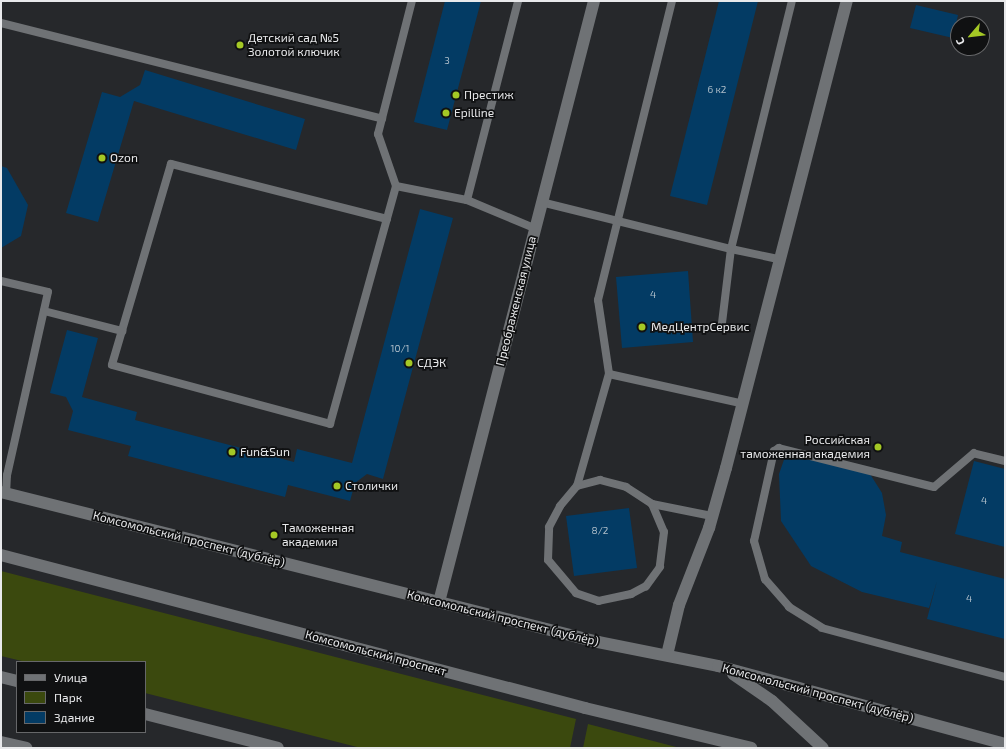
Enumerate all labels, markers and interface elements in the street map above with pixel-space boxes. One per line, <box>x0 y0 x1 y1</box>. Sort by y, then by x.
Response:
north arrow <box>950 16 990 56</box>
place label: Детский сад №5 Золотой ключик <box>248 31 340 59</box>
text: С <box>953 35 967 47</box>
marker: Детский сад №5 Золотой ключик <box>235 40 245 50</box>
house number: 3 <box>444 55 450 67</box>
house number: 6 к2 <box>708 84 726 96</box>
place label: Престиж <box>464 88 514 102</box>
marker: Престиж <box>451 90 461 100</box>
place label: Epilline <box>454 106 494 120</box>
marker: Epilline <box>441 108 451 118</box>
place label: Ozon <box>110 151 138 165</box>
marker: Ozon <box>97 153 107 163</box>
street label: Преображенская улица <box>493 235 539 367</box>
house number: 4 <box>650 289 656 301</box>
place label: МедЦентрСервис <box>651 320 749 334</box>
marker: МедЦентрСервис <box>636 321 648 333</box>
house number: 10/1 <box>390 343 410 355</box>
place label: СДЭК <box>417 356 446 370</box>
marker: СДЭК <box>404 358 414 368</box>
place label: Российская таможенная академия <box>740 433 870 461</box>
marker: Российская таможенная академия <box>873 442 883 452</box>
place label: Fun&Sun <box>240 445 290 459</box>
marker: Fun&Sun <box>227 447 237 457</box>
place label: Столички <box>345 479 398 493</box>
marker: Столички <box>332 481 342 491</box>
house number: 4 <box>981 495 987 507</box>
street label: Комсомольский проспект (дублёр) <box>92 508 286 570</box>
place label: Таможенная академия <box>282 521 354 549</box>
house number: 8/2 <box>592 525 608 537</box>
marker: Таможенная академия <box>269 530 279 540</box>
street label: Комсомольский проспект (дублёр) <box>406 587 600 649</box>
house number: 4 <box>966 593 972 605</box>
street label: Комсомольский проспект <box>304 627 448 679</box>
legend <box>16 661 146 733</box>
street label: Комсомольский проспект (дублёр) <box>721 661 915 725</box>
text: Улица <box>54 670 87 684</box>
text: Парк <box>54 690 82 704</box>
text: Здание <box>54 710 95 724</box>

